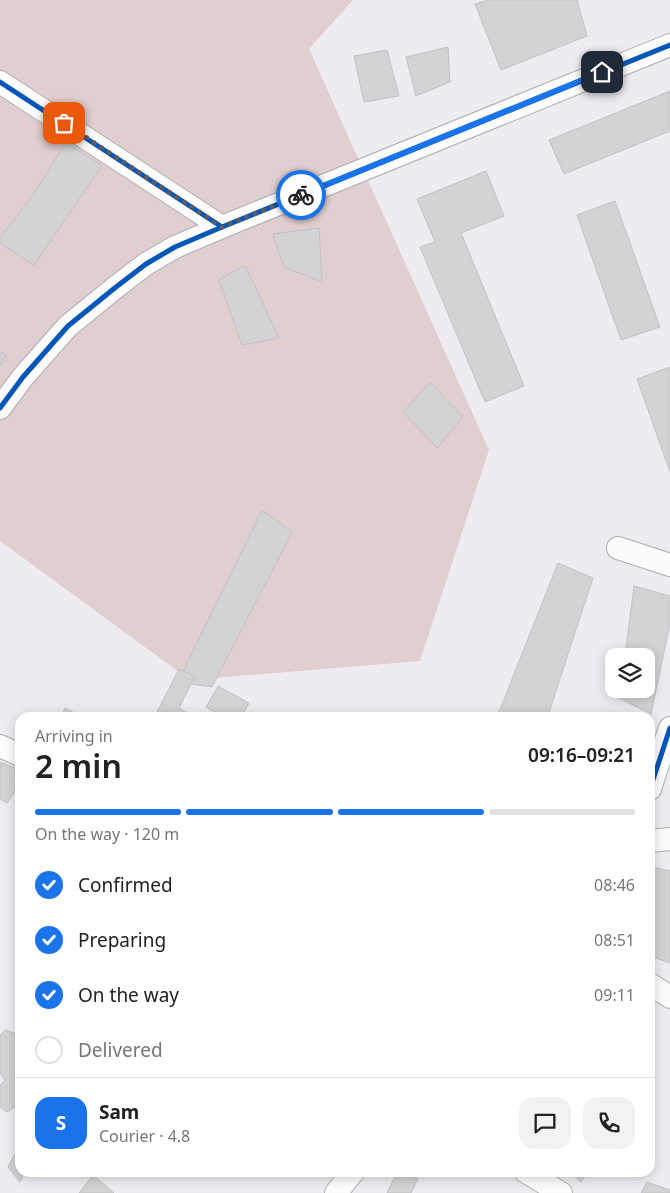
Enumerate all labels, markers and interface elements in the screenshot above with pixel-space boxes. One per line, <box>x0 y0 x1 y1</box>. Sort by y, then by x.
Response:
pin <box>581 51 623 93</box>
icon: home <box>588 58 616 86</box>
pin <box>43 102 85 144</box>
icon: bag <box>50 109 78 137</box>
courier <box>276 170 326 220</box>
icon: bike <box>287 181 315 209</box>
map controls <box>605 648 655 698</box>
button: layers <box>605 648 655 698</box>
text: Arriving in <box>35 725 113 747</box>
text: 09:16–09:21 <box>528 742 635 768</box>
text: 2 min <box>35 744 122 787</box>
text: On the way · 120 m <box>35 823 179 845</box>
icon: check <box>35 871 63 899</box>
text: Confirmed <box>78 872 173 898</box>
text: 08:46 <box>594 874 635 896</box>
icon: check <box>35 926 63 954</box>
text: Preparing <box>78 927 166 953</box>
text: 08:51 <box>594 929 635 951</box>
icon: check <box>35 981 63 1009</box>
text: On the way <box>78 982 179 1008</box>
text: 09:11 <box>594 984 635 1006</box>
text: Delivered <box>78 1037 163 1063</box>
button: chat <box>519 1097 571 1149</box>
button: phone <box>583 1097 635 1149</box>
text: Sam <box>99 1099 139 1125</box>
text: S <box>56 1110 66 1136</box>
text: Courier · 4.8 <box>99 1125 190 1147</box>

